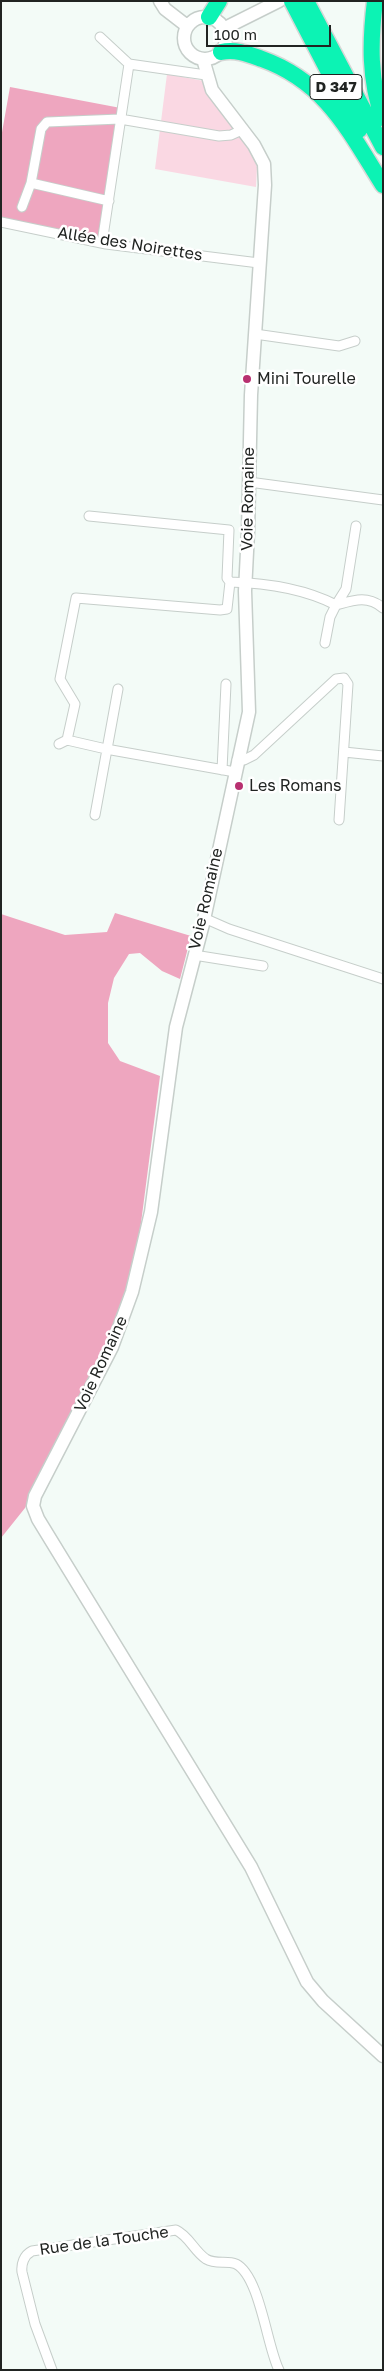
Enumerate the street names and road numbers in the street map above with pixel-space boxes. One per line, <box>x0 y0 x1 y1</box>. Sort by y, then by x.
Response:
road number: D 347 <box>310 74 362 100</box>
street label: Allée des Noirettes <box>56 223 204 265</box>
street label: Voie Romaine <box>237 447 259 551</box>
street label: Voie Romaine <box>185 846 227 952</box>
street label: Voie Romaine <box>70 1313 132 1415</box>
street label: Rue de la Touche <box>38 2222 170 2260</box>

